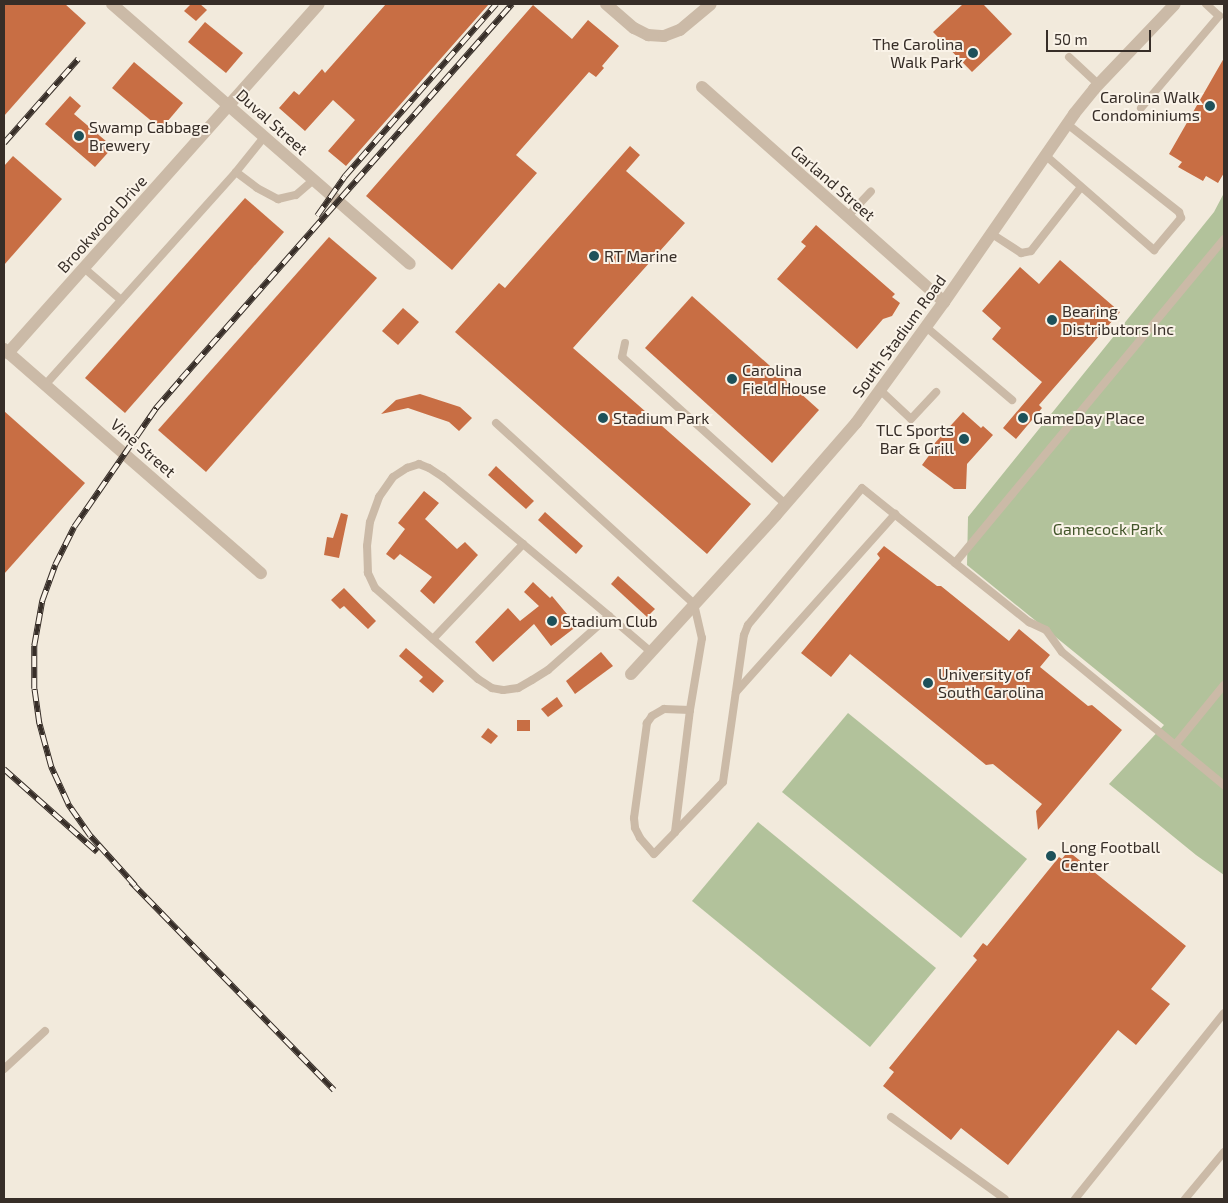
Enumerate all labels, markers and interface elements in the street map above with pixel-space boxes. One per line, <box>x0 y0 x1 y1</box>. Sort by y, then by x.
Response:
scale bar <box>1048 20 1153 52</box>
text: 50 m <box>1054 30 1088 48</box>
place label: The Carolina Walk Park <box>872 34 963 72</box>
marker: The Carolina Walk Park <box>967 47 979 59</box>
street label: Duval Street <box>232 85 312 159</box>
place label: Carolina Walk Condominiums <box>1092 87 1200 125</box>
marker: Carolina Walk Condominiums <box>1204 100 1216 112</box>
place label: Swamp Cabbage Brewery <box>89 117 209 155</box>
marker: Swamp Cabbage Brewery <box>73 130 85 142</box>
street label: Garland Street <box>787 141 879 225</box>
street label: Brookwood Drive <box>53 171 151 277</box>
place label: RT Marine <box>604 246 678 266</box>
marker: RT Marine <box>588 250 600 262</box>
street label: South Stadium Road <box>848 271 950 401</box>
place label: Bearing Distributors Inc <box>1062 301 1174 339</box>
marker: Bearing Distributors Inc <box>1046 314 1058 326</box>
place label: Carolina Field House <box>742 360 826 398</box>
marker: Carolina Field House <box>726 373 738 385</box>
place label: Stadium Park <box>613 408 709 428</box>
place label: GameDay Place <box>1033 408 1145 428</box>
marker: Stadium Park <box>597 412 609 424</box>
marker: GameDay Place <box>1017 412 1029 424</box>
street label: Vine Street <box>107 415 179 481</box>
place label: TLC Sports Bar & Grill <box>876 420 954 458</box>
marker: TLC Sports Bar & Grill <box>958 433 970 445</box>
park label: Gamecock Park <box>1053 519 1163 539</box>
place label: Stadium Club <box>562 611 658 631</box>
marker: Stadium Club <box>546 615 558 627</box>
place label: University of South Carolina <box>938 664 1044 702</box>
marker: University of South Carolina <box>922 677 934 689</box>
place label: Long Football Center <box>1061 837 1160 875</box>
marker: Long Football Center <box>1045 850 1057 862</box>

